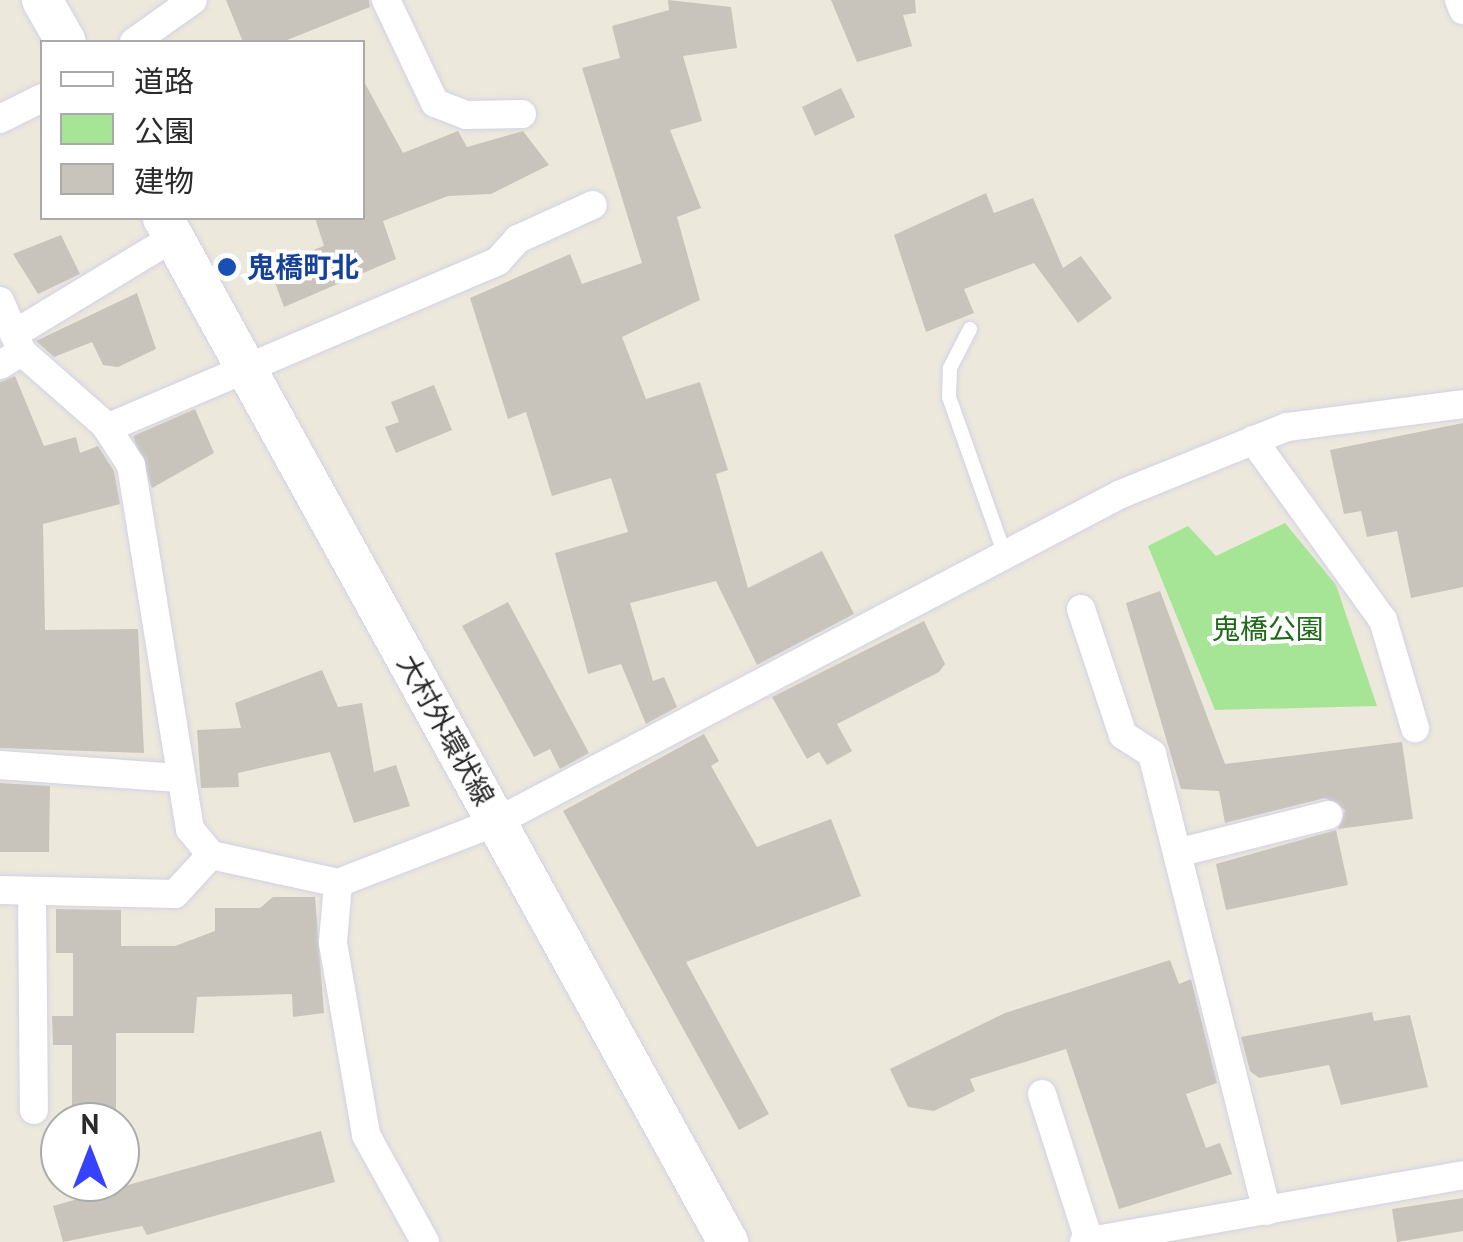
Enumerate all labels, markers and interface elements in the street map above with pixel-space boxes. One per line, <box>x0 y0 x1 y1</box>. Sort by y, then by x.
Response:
legend <box>40 40 365 220</box>
text: 道路 <box>134 61 194 100</box>
text: 公園 <box>134 111 194 150</box>
text: 建物 <box>134 161 194 200</box>
place label: 鬼橋町北 <box>247 250 359 284</box>
marker: 鬼橋町北 <box>216 256 238 278</box>
park label: 鬼橋公園 <box>1212 612 1324 646</box>
street label: 大村外環状線 <box>391 648 501 812</box>
north arrow <box>40 1102 140 1202</box>
text: N <box>81 1105 99 1142</box>

